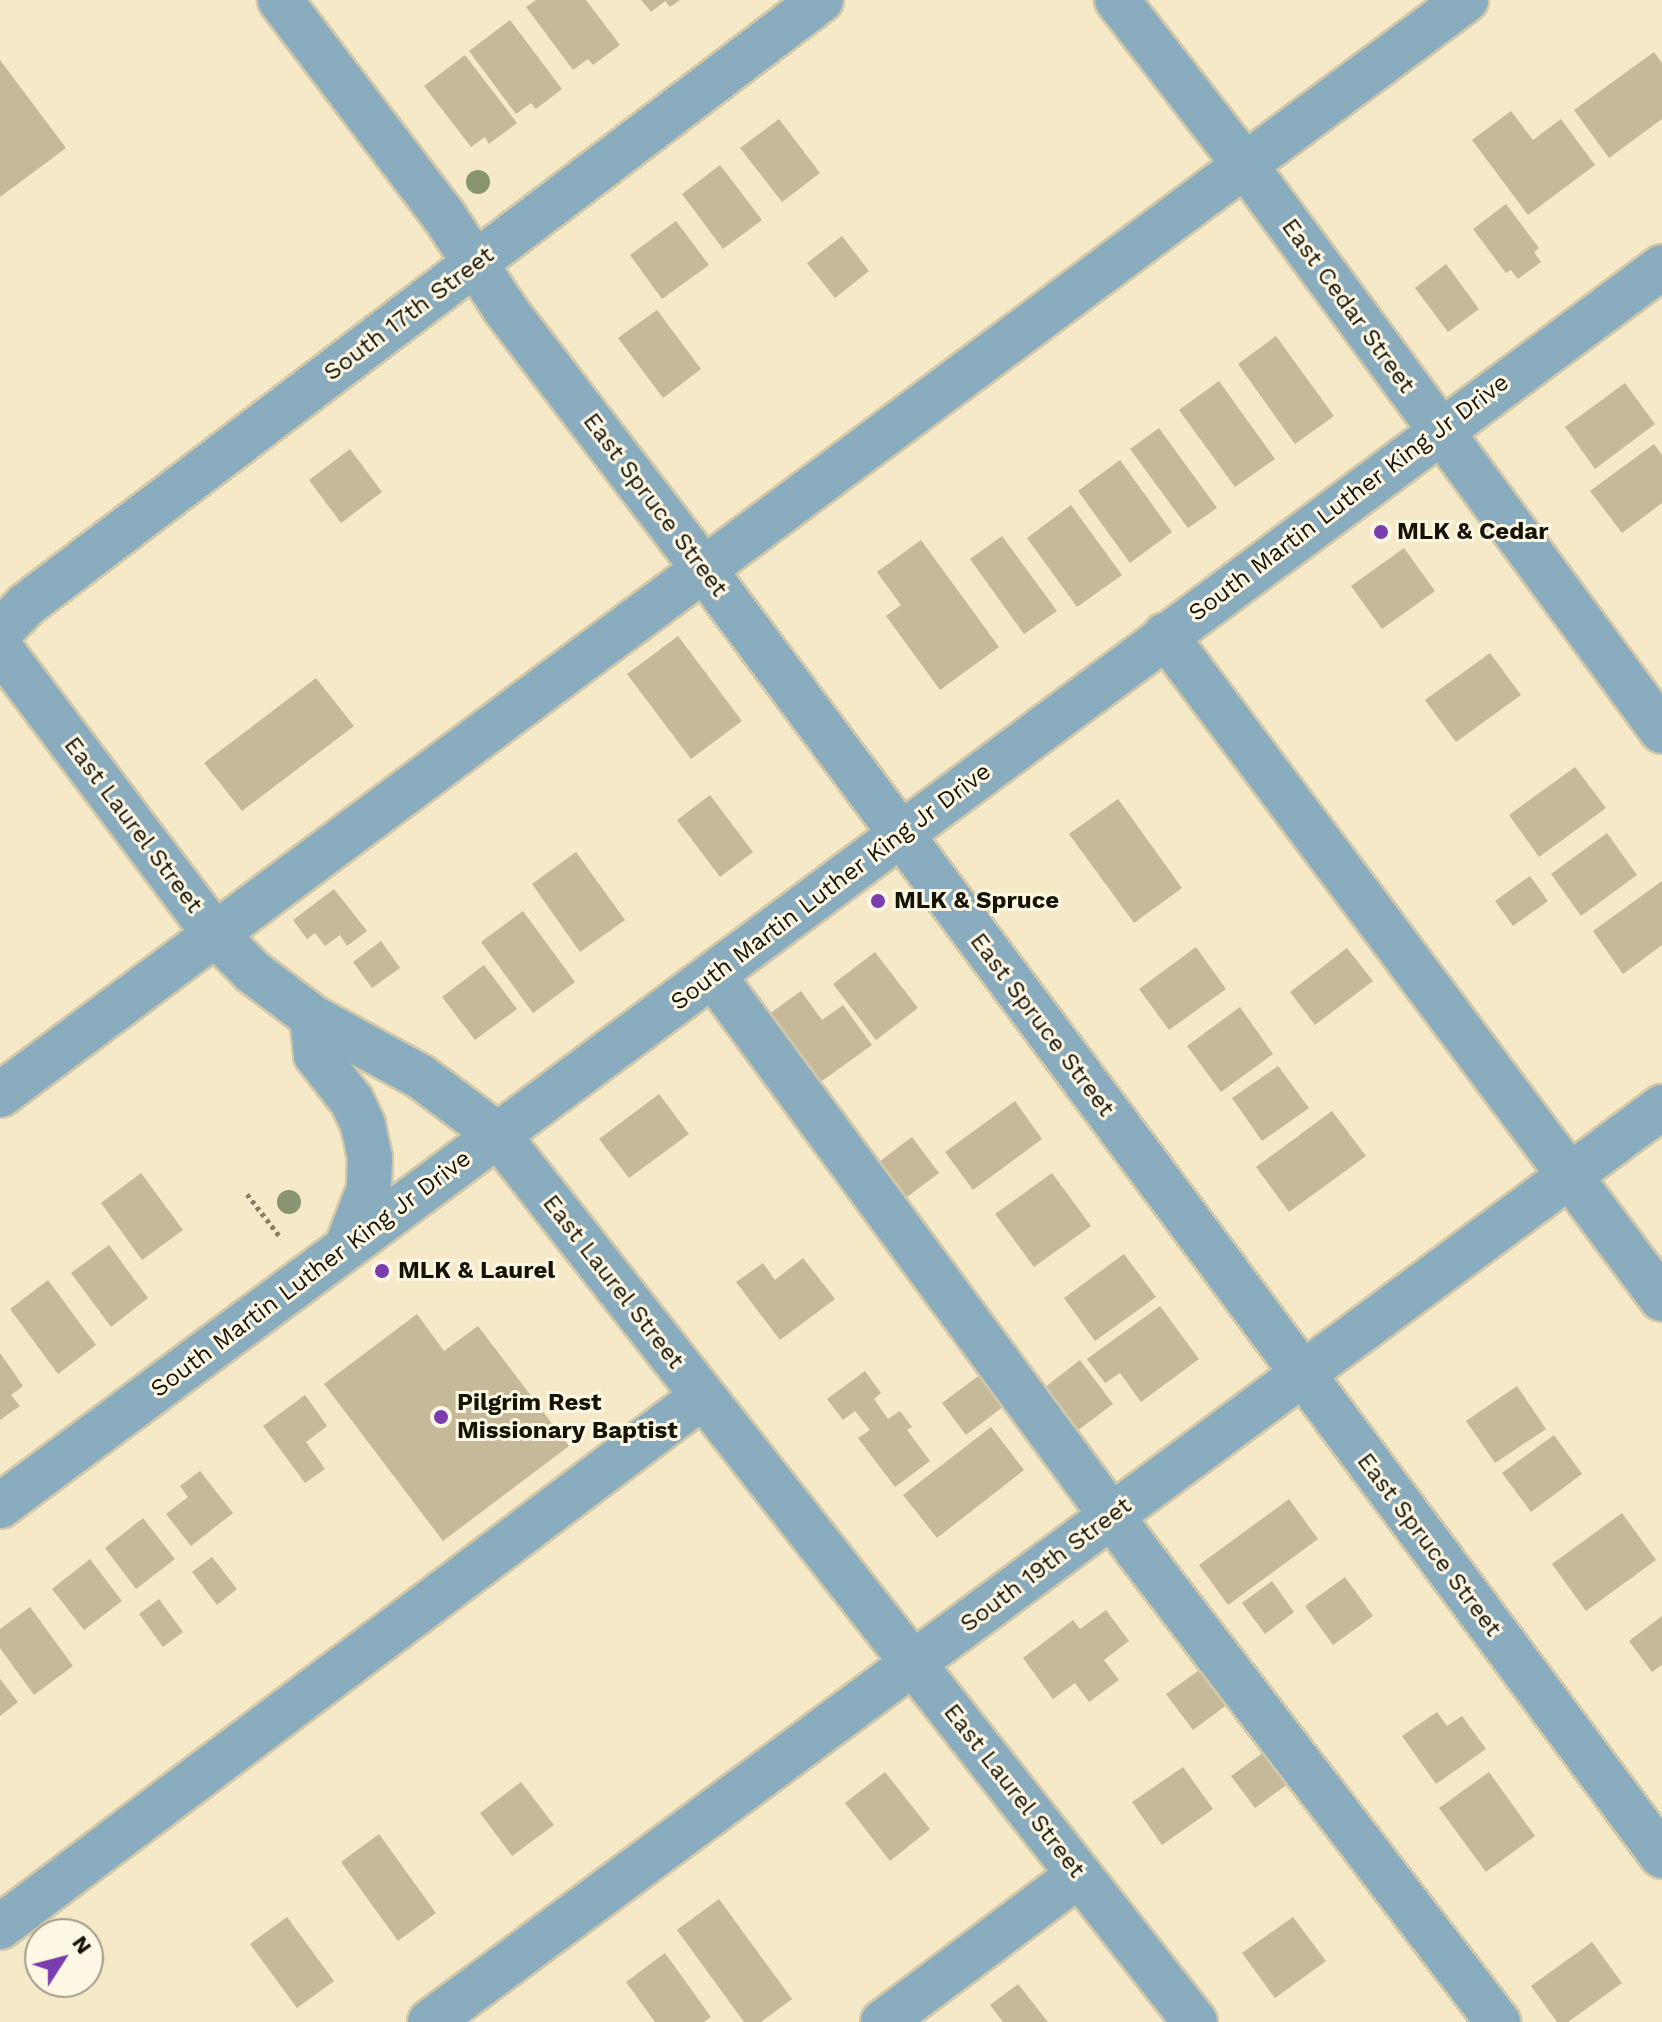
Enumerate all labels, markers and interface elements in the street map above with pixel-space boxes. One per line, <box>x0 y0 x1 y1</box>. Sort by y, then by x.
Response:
street label: East Cedar Street <box>1275 213 1421 399</box>
street label: South 17th Street <box>318 241 500 387</box>
street label: South Martin Luther King Jr Drive <box>1183 368 1515 628</box>
street label: East Spruce Street <box>577 408 733 602</box>
place label: MLK & Cedar <box>1397 518 1549 546</box>
marker: MLK & Cedar <box>1372 523 1390 541</box>
street label: East Laurel Street <box>57 731 209 919</box>
street label: South Martin Luther King Jr Drive <box>665 757 997 1017</box>
place label: MLK & Spruce <box>894 887 1059 915</box>
marker: MLK & Spruce <box>869 892 887 910</box>
street label: East Spruce Street <box>964 928 1120 1122</box>
street label: South Martin Luther King Jr Drive <box>145 1144 477 1404</box>
street label: East Laurel Street <box>536 1189 690 1375</box>
place label: MLK & Laurel <box>398 1257 555 1285</box>
marker: MLK & Laurel <box>373 1262 391 1280</box>
place label: Pilgrim Rest Missionary Baptist <box>457 1389 678 1445</box>
marker: Pilgrim Rest Missionary Baptist <box>432 1408 450 1426</box>
street label: East Spruce Street <box>1351 1448 1507 1642</box>
street label: South 19th Street <box>955 1491 1137 1639</box>
street label: East Laurel Street <box>937 1698 1091 1884</box>
north arrow <box>24 1918 104 1998</box>
text: N <box>67 1931 97 1959</box>

